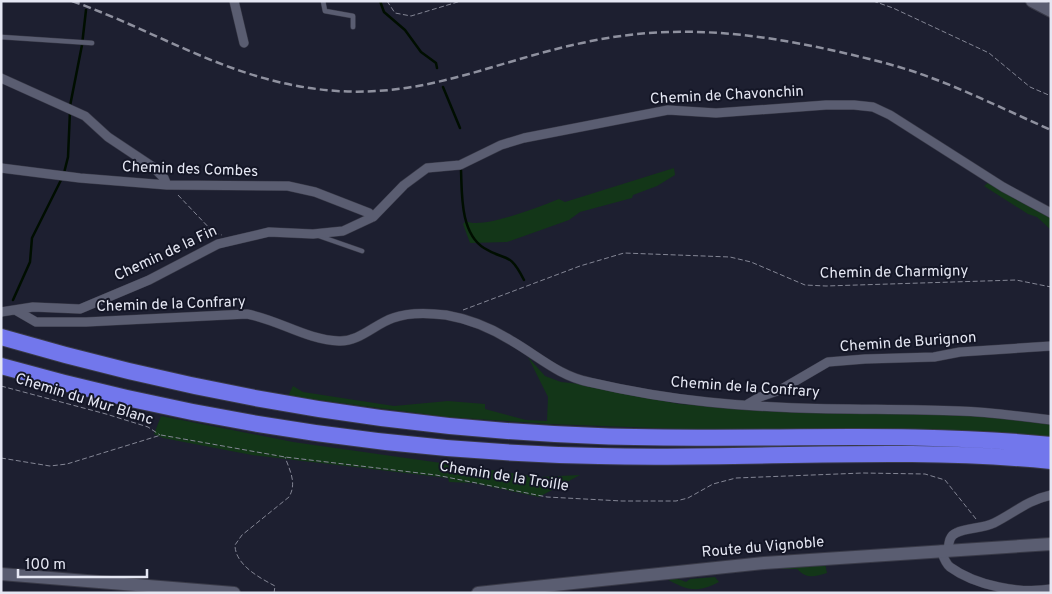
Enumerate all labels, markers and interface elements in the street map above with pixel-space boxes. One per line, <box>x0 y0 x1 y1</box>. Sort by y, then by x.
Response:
street label: Chemin de Chavonchin <box>650 82 804 110</box>
street label: Chemin des Combes <box>122 158 258 182</box>
street label: Chemin de la Fin <box>112 222 220 286</box>
street label: Chemin de Charmigny <box>820 262 969 284</box>
street label: Chemin de la Confrary <box>96 293 246 317</box>
street label: Chemin de Burignon <box>839 329 977 357</box>
street label: Chemin du Mur Blanc <box>13 370 155 430</box>
street label: Chemin de la Confrary <box>670 373 820 403</box>
street label: Chemin de la Troille <box>438 457 570 497</box>
street label: Route du Vignoble <box>701 533 825 563</box>
scale bar <box>18 546 146 578</box>
text: 100 m <box>25 556 66 575</box>

